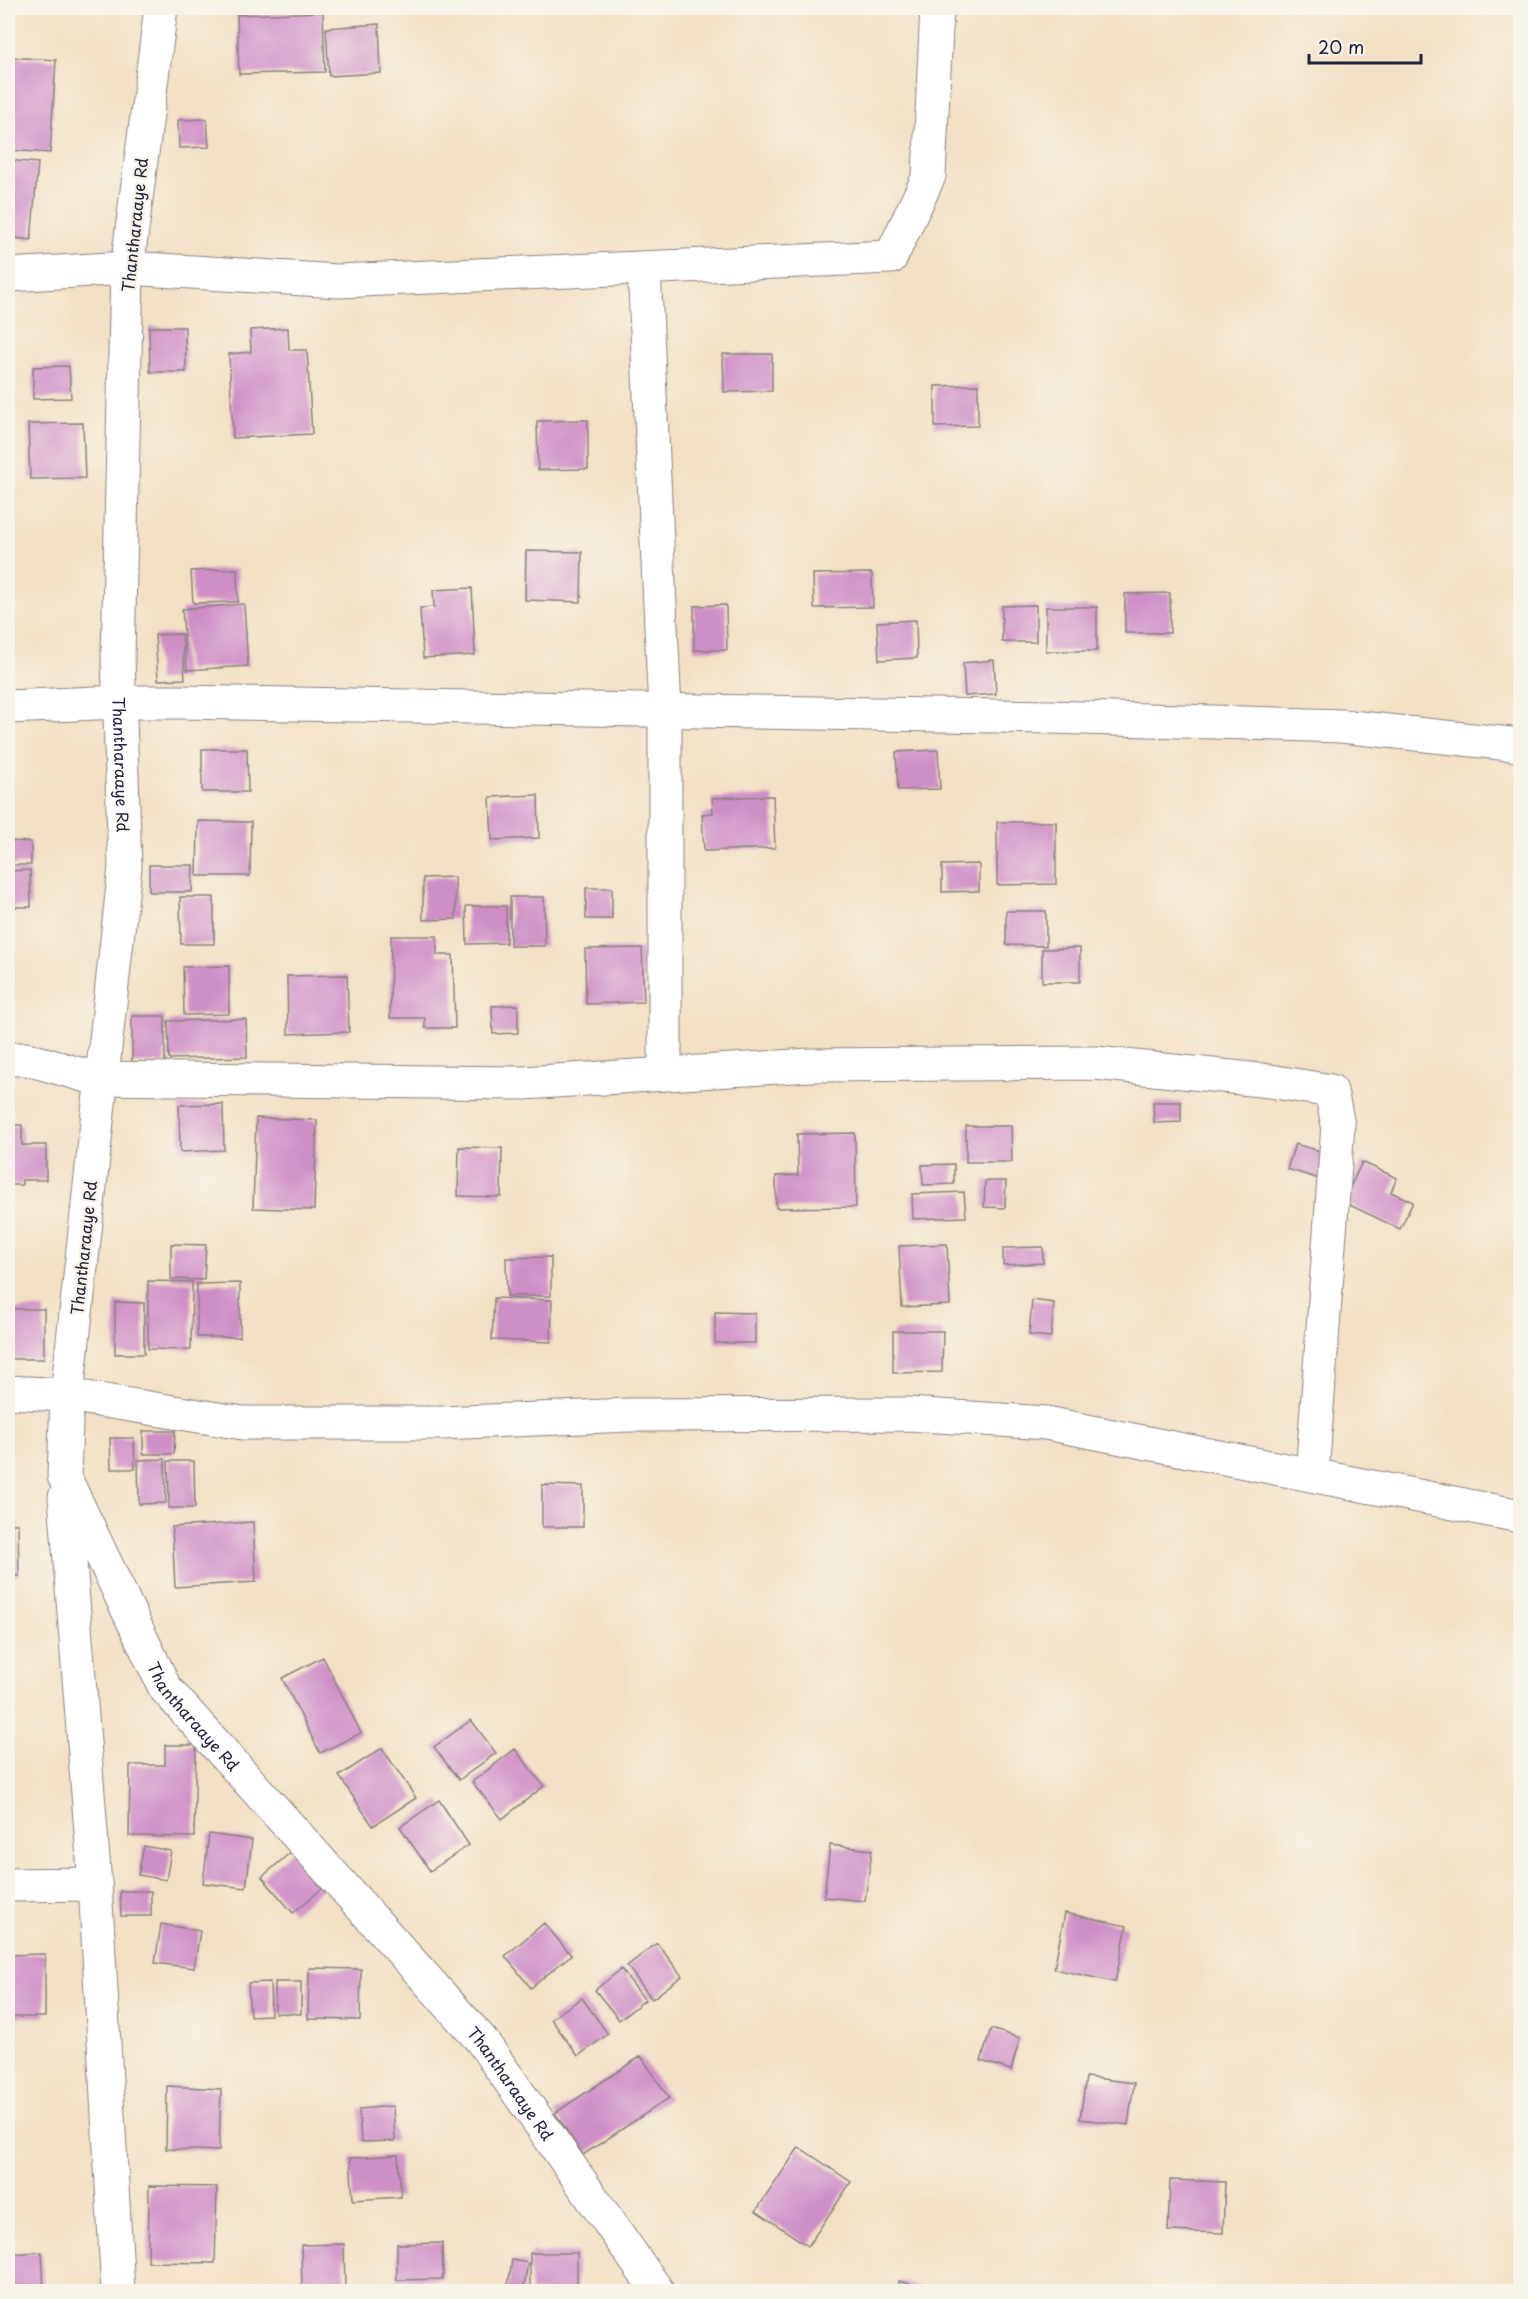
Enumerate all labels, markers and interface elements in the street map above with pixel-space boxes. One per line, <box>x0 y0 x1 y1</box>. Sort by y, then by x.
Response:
scale bar <box>1309 27 1422 65</box>
text: 20 m <box>1318 33 1364 60</box>
street label: Thantharaaye Rd <box>115 156 153 293</box>
street label: Thantharaaye Rd <box>107 697 136 833</box>
street label: Thantharaaye Rd <box>64 1179 102 1316</box>
street label: Thantharaaye Rd <box>142 1658 246 1776</box>
street label: Thantharaaye Rd <box>462 2021 560 2145</box>

